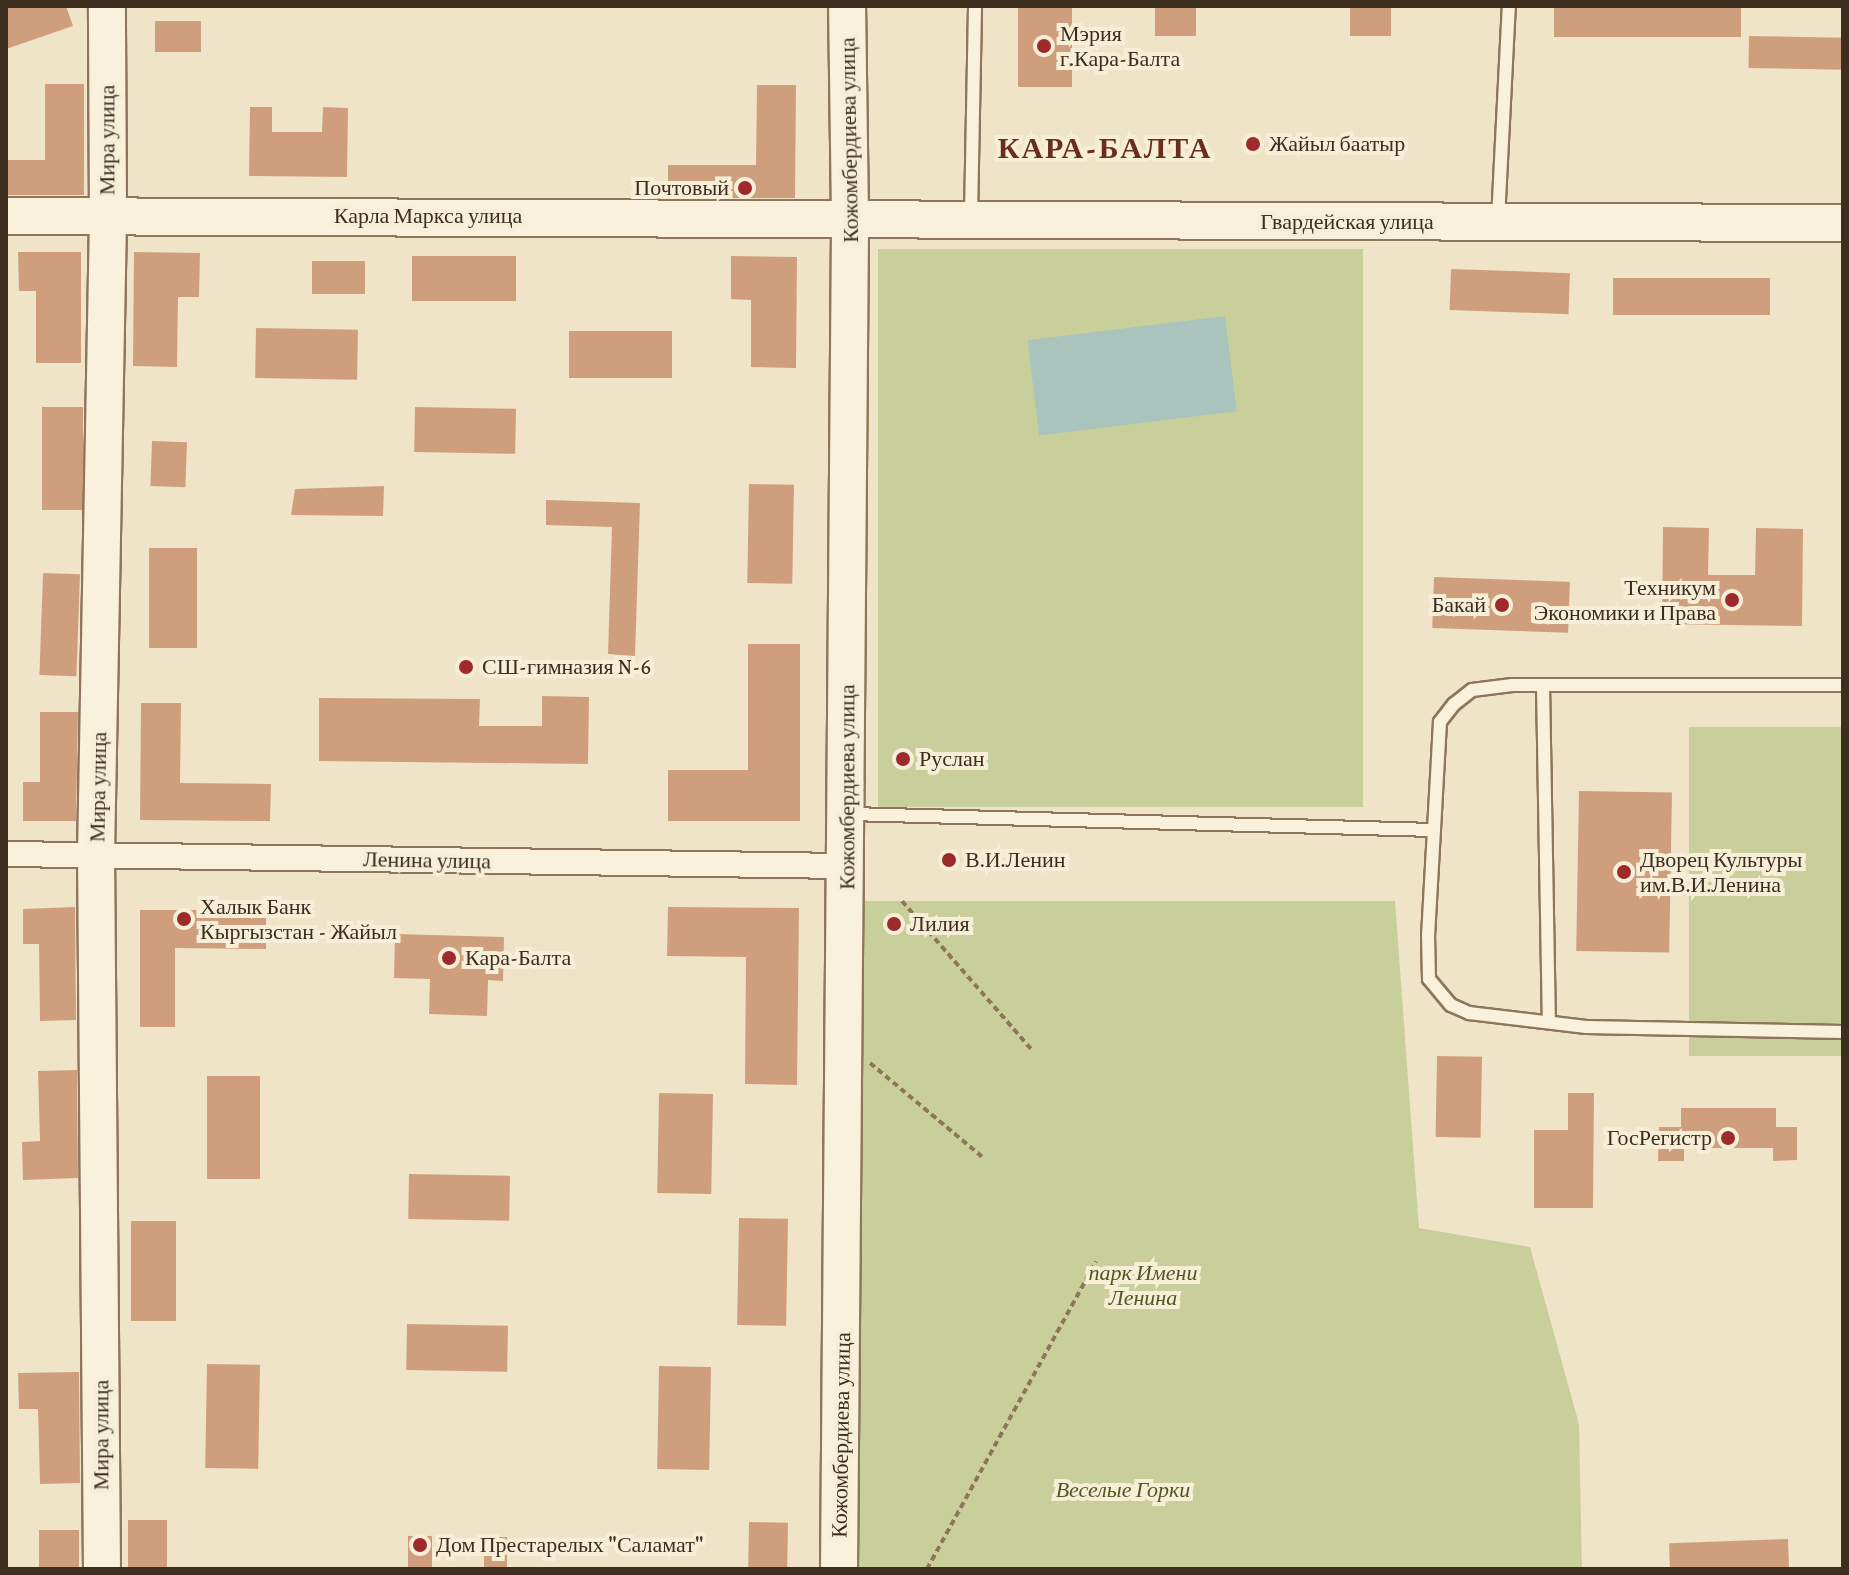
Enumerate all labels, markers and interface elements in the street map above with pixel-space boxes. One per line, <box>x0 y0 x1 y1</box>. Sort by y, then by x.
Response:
place label: Мэрия г.Кара-Балта <box>1060 20 1180 72</box>
street label: Кожомбердиева улица <box>834 37 864 243</box>
marker: Мэрия г.Кара-Балта <box>1035 37 1053 55</box>
street label: Мира улица <box>94 85 120 195</box>
district label: КАРА-БАЛТА <box>998 130 1212 166</box>
place label: Жайыл баатыр <box>1269 131 1405 157</box>
marker: Жайыл баатыр <box>1244 135 1262 153</box>
place label: Почтовый <box>634 175 729 201</box>
marker: Почтовый <box>736 179 754 197</box>
street label: Карла Маркса улица <box>334 203 522 229</box>
street label: Гвардейская улица <box>1260 209 1434 235</box>
place label: Техникум Экономики и Права <box>1534 574 1716 626</box>
marker: Техникум Экономики и Права <box>1723 591 1741 609</box>
place label: Бакай <box>1432 592 1486 618</box>
marker: Бакай <box>1493 596 1511 614</box>
place label: СШ-гимназия N-6 <box>482 654 652 680</box>
marker: СШ-гимназия N-6 <box>457 658 475 676</box>
street label: Кожомбердиева улица <box>834 684 860 890</box>
street label: Мира улица <box>84 732 112 842</box>
place label: Руслан <box>919 746 985 772</box>
marker: Руслан <box>894 750 912 768</box>
street label: Ленина улица <box>363 846 491 874</box>
place label: Дворец Культуры им.В.И.Ленина <box>1640 846 1802 898</box>
place label: В.И.Ленин <box>965 847 1065 873</box>
marker: В.И.Ленин <box>940 851 958 869</box>
marker: Дворец Культуры им.В.И.Ленина <box>1615 863 1633 881</box>
place label: Халык Банк Кыргызстан - Жайыл <box>200 893 397 944</box>
marker: Халык Банк Кыргызстан - Жайыл <box>175 910 193 928</box>
place label: Лилия <box>910 911 970 937</box>
marker: Лилия <box>885 915 903 933</box>
place label: Кара-Балта <box>465 945 571 971</box>
marker: Кара-Балта <box>440 949 458 967</box>
place label: ГосРегистр <box>1607 1125 1712 1151</box>
marker: ГосРегистр <box>1719 1129 1737 1147</box>
park label: парк Имени Ленина <box>1088 1259 1198 1310</box>
street label: Кожомбердиева улица <box>826 1332 856 1538</box>
street label: Мира улица <box>88 1380 114 1490</box>
park label: Веселые Горки <box>1056 1477 1190 1503</box>
place label: Дом Престарелых "Саламат" <box>436 1532 704 1558</box>
marker: Дом Престарелых "Саламат" <box>411 1536 429 1554</box>

